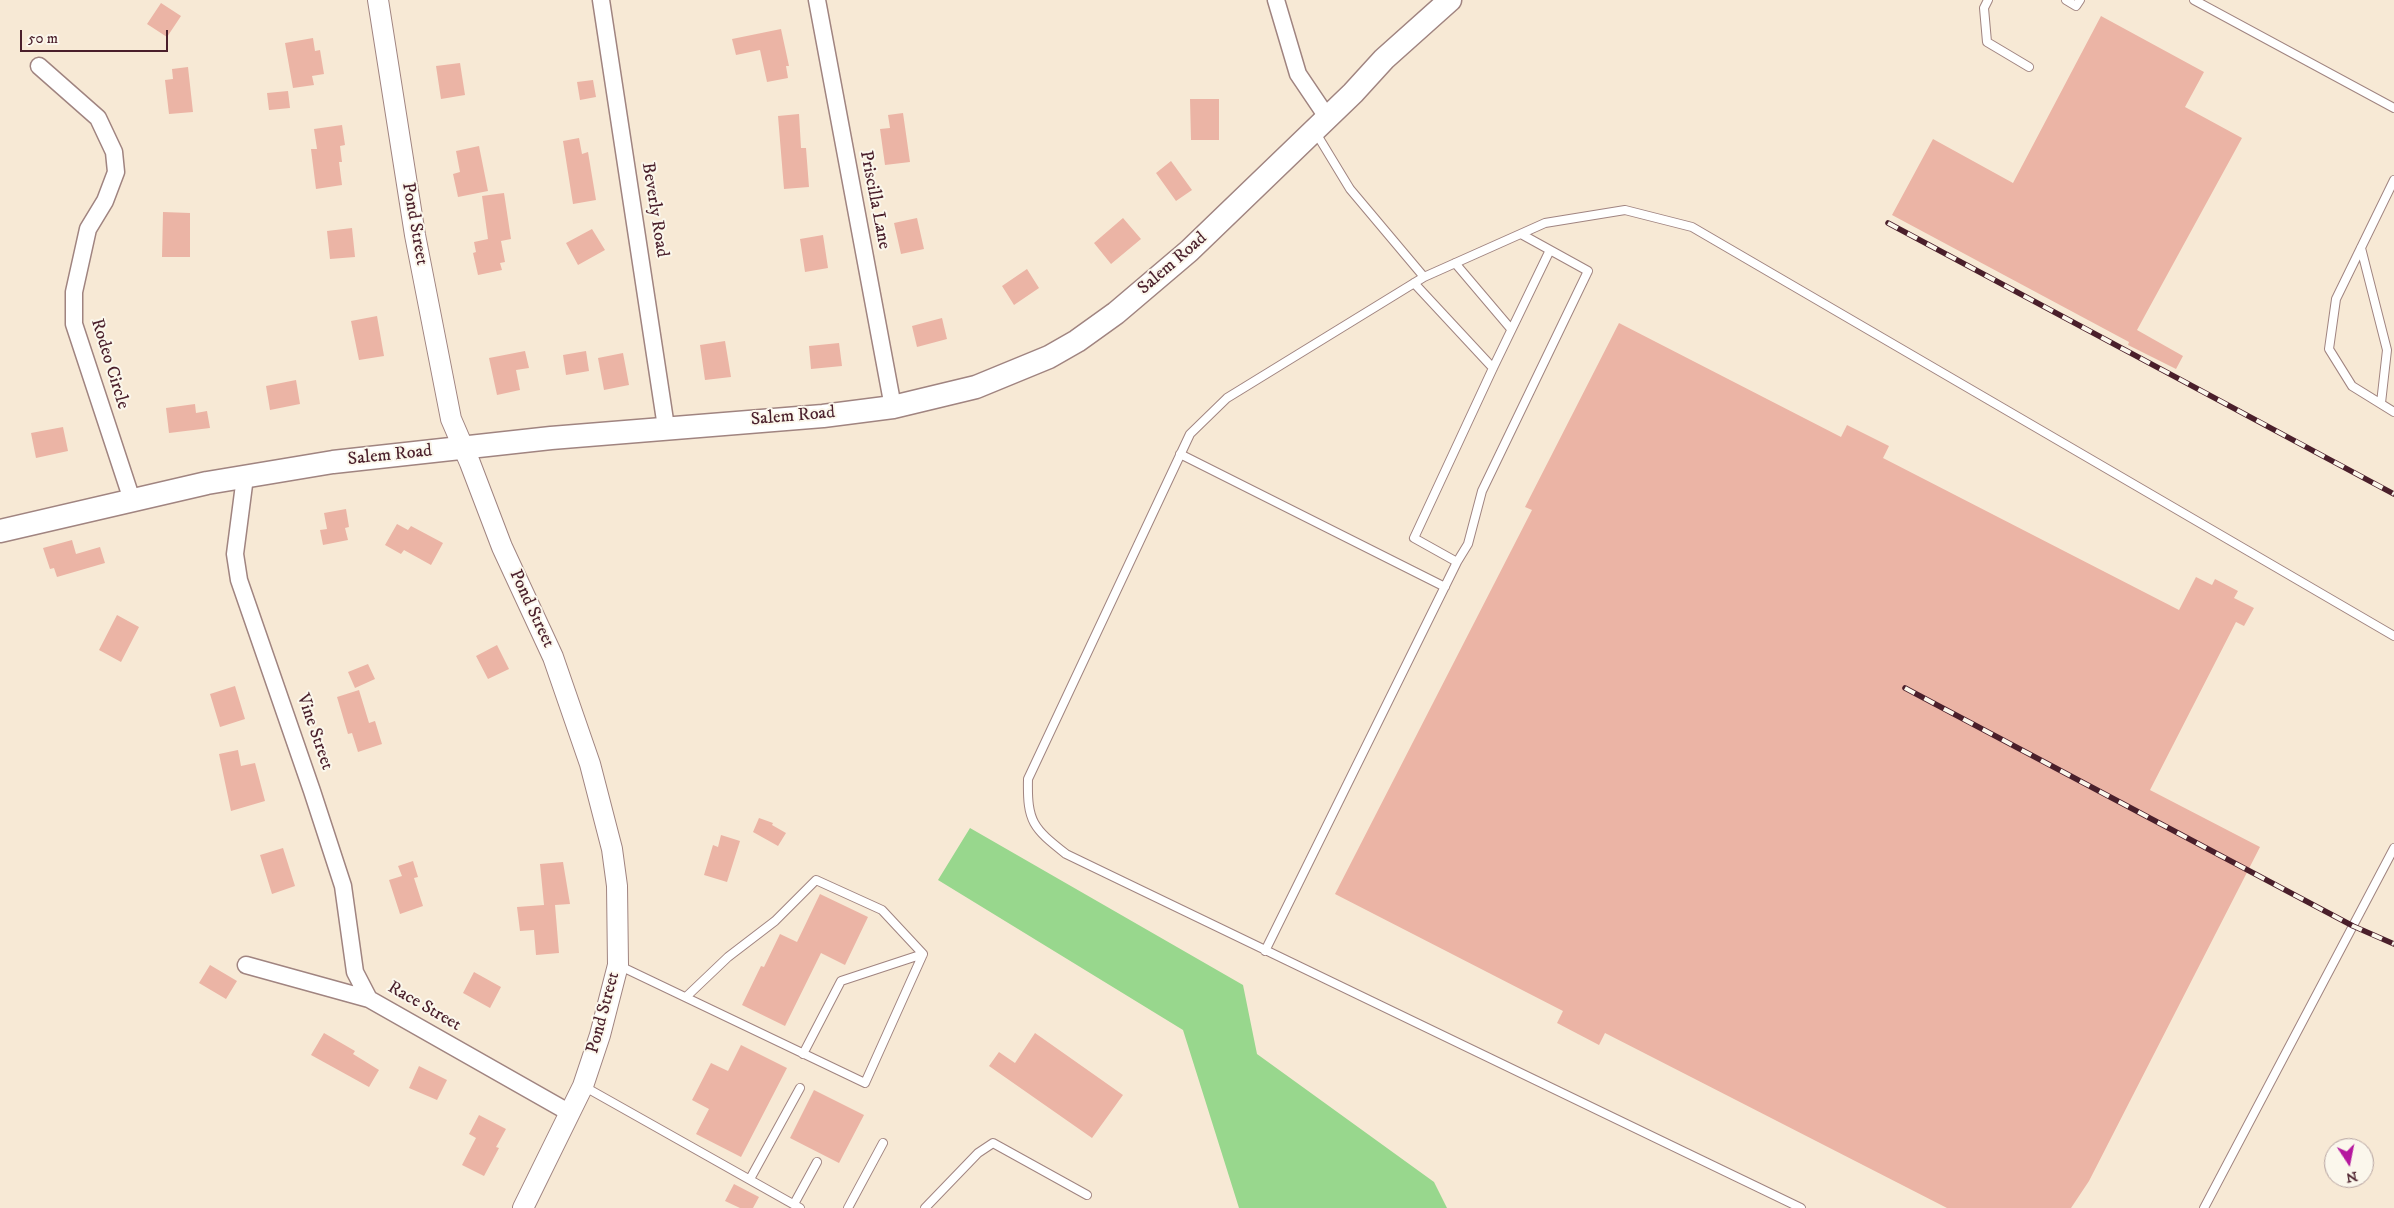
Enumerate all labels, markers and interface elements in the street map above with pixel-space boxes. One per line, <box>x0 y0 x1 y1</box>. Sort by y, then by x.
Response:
scale bar <box>22 20 170 52</box>
text: 50 m <box>28 29 58 48</box>
street label: Priscilla Lane <box>854 149 894 251</box>
street label: Beverly Road <box>636 161 672 259</box>
street label: Pond Street <box>396 181 432 267</box>
street label: Salem Road <box>1134 228 1212 300</box>
street label: Rodeo Circle <box>85 316 133 412</box>
street label: Salem Road <box>750 403 836 431</box>
street label: Salem Road <box>347 441 433 471</box>
street label: Pond Street <box>504 567 558 651</box>
street label: Vine Street <box>291 691 337 773</box>
street label: Pond Street <box>583 970 625 1056</box>
street label: Race Street <box>383 977 465 1037</box>
north arrow <box>2324 1138 2374 1188</box>
text: N <box>2344 1167 2359 1187</box>

